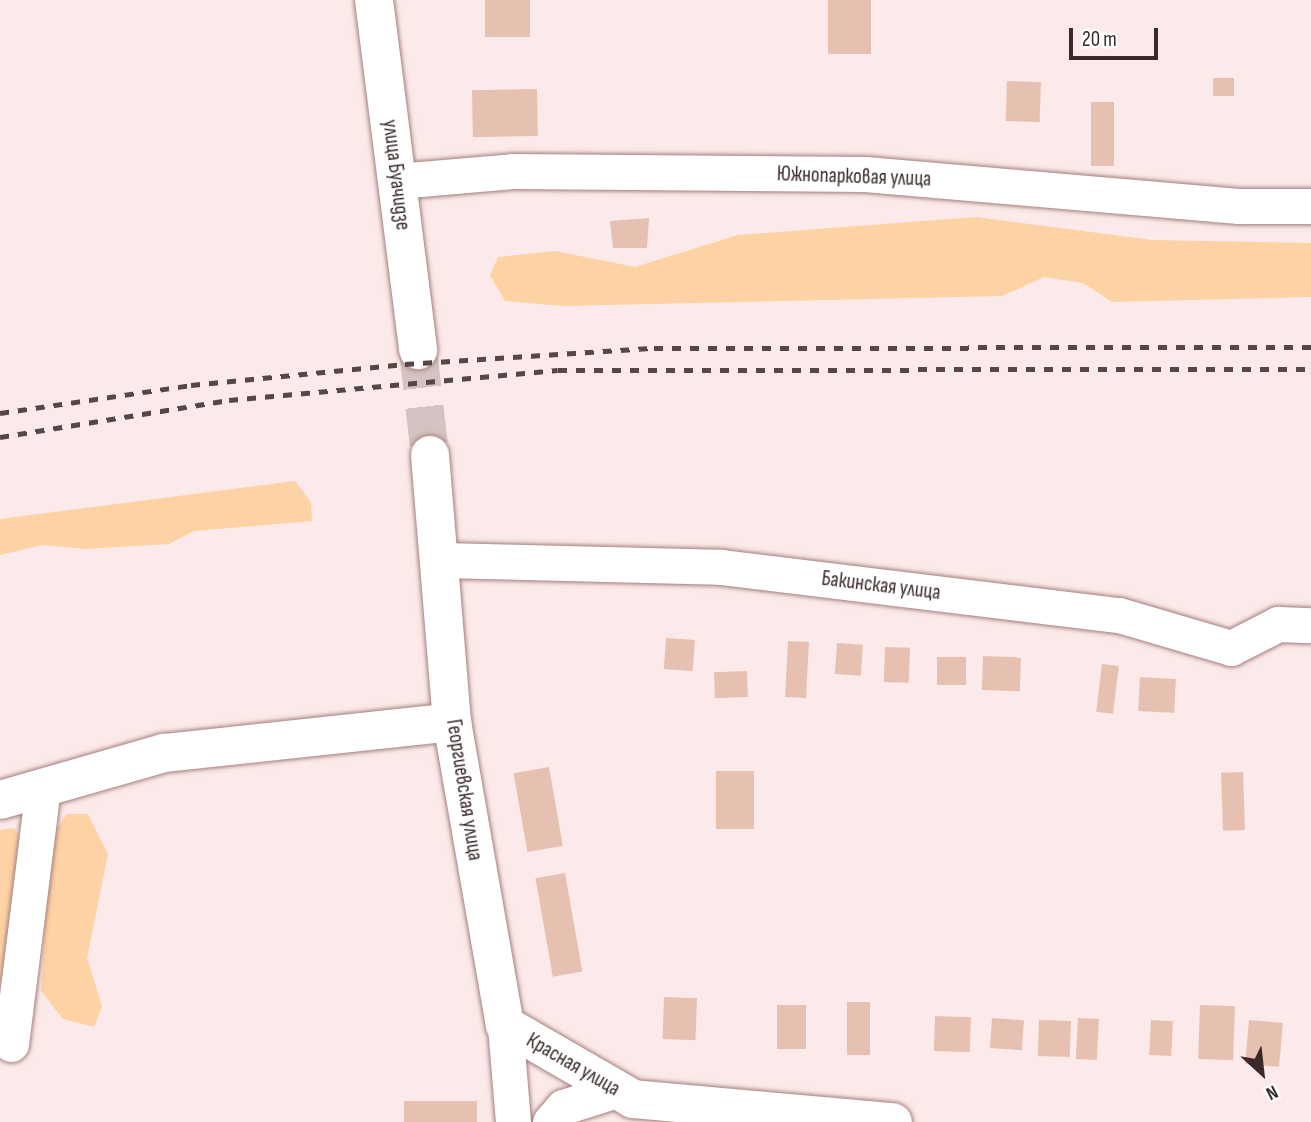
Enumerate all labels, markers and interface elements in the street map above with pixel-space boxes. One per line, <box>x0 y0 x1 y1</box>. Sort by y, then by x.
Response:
scale bar <box>1073 14 1162 58</box>
text: 20 m <box>1082 27 1117 52</box>
street label: улица Буачидзе <box>377 118 415 232</box>
street label: Южнопарковая улица <box>776 162 932 192</box>
street label: Бакинская улица <box>820 566 942 606</box>
street label: Георгиевская улица <box>440 718 488 862</box>
street label: Красная улица <box>522 1028 624 1102</box>
north arrow <box>1227 1038 1297 1108</box>
text: N <box>1262 1080 1282 1105</box>

